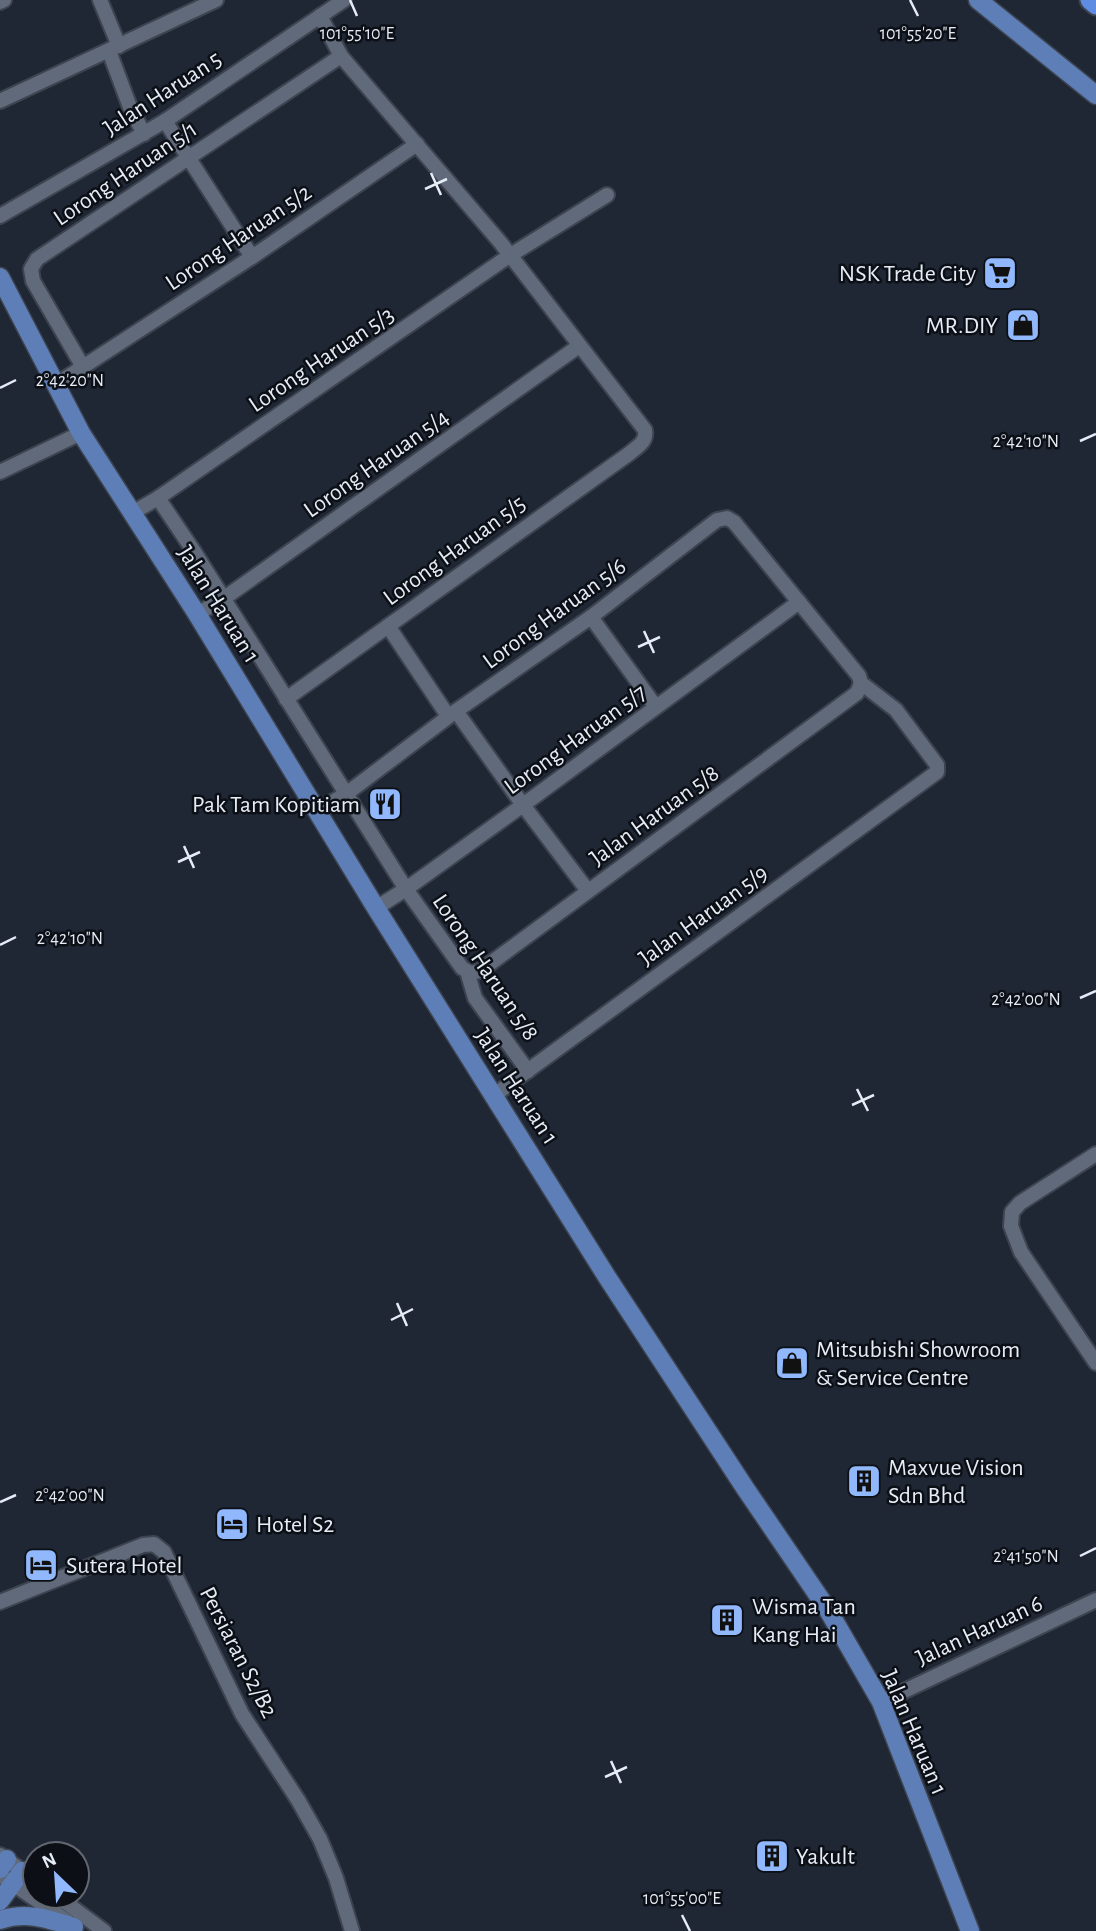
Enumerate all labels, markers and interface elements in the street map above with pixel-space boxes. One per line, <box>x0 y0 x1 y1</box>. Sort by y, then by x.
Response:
text: 101°55'10"E <box>320 25 395 43</box>
text: 101°55'20"E <box>880 25 957 43</box>
street label: Jalan Haruan 5 <box>99 47 226 141</box>
street label: Lorong Haruan 5/1 <box>49 117 202 231</box>
street label: Lorong Haruan 5/2 <box>161 180 316 295</box>
supermarket icon: NSK Trade City <box>981 254 1019 292</box>
place label: NSK Trade City <box>839 262 976 286</box>
street label: Lorong Haruan 5/3 <box>245 303 398 417</box>
shop icon: MR.DIY <box>1004 306 1042 344</box>
place label: MR.DIY <box>926 314 998 338</box>
text: 2°42'20"N <box>36 372 104 390</box>
street label: Lorong Haruan 5/4 <box>300 405 453 523</box>
text: 2°42'10"N <box>993 433 1059 451</box>
street label: Lorong Haruan 5/5 <box>379 491 530 610</box>
street label: Jalan Haruan 1 <box>173 542 264 667</box>
street label: Lorong Haruan 5/6 <box>478 554 631 674</box>
street label: Lorong Haruan 5/7 <box>500 680 651 799</box>
street label: Jalan Haruan 5/8 <box>585 761 724 871</box>
restaurant icon: Pak Tam Kopitiam <box>366 785 404 823</box>
place label: Pak Tam Kopitiam <box>192 793 360 817</box>
street label: Jalan Haruan 5/9 <box>635 861 773 971</box>
street label: Lorong Haruan 5/8 <box>427 890 543 1045</box>
text: 2°42'10"N <box>37 930 103 948</box>
text: 2°42'00"N <box>991 991 1061 1009</box>
street label: Jalan Haruan 1 <box>470 1024 563 1149</box>
place label: Mitsubishi Showroom & Service Centre <box>816 1338 1020 1390</box>
shop icon: Mitsubishi Showroom & Service Centre <box>773 1344 811 1382</box>
place label: Maxvue Vision Sdn Bhd <box>888 1456 1024 1508</box>
building icon: Maxvue Vision Sdn Bhd <box>845 1462 883 1500</box>
text: 2°42'00"N <box>35 1487 105 1505</box>
hotel icon: Hotel S2 <box>213 1505 251 1543</box>
place label: Hotel S2 <box>256 1513 334 1537</box>
hotel icon: Sutera Hotel <box>22 1546 60 1584</box>
text: 2°41'50"N <box>993 1548 1059 1566</box>
place label: Sutera Hotel <box>66 1554 183 1578</box>
street label: Persiaran S2/B2 <box>195 1583 281 1722</box>
street label: Jalan Haruan 6 <box>913 1591 1046 1671</box>
place label: Wisma Tan Kang Hai <box>752 1595 856 1647</box>
building icon: Wisma Tan Kang Hai <box>708 1601 746 1639</box>
street label: Jalan Haruan 1 <box>877 1666 951 1798</box>
building icon: Yakult <box>753 1837 791 1875</box>
north arrow <box>21 1840 91 1910</box>
place label: Yakult <box>796 1845 855 1869</box>
text: N <box>39 1850 59 1872</box>
text: 101°55'00"E <box>643 1890 721 1908</box>

